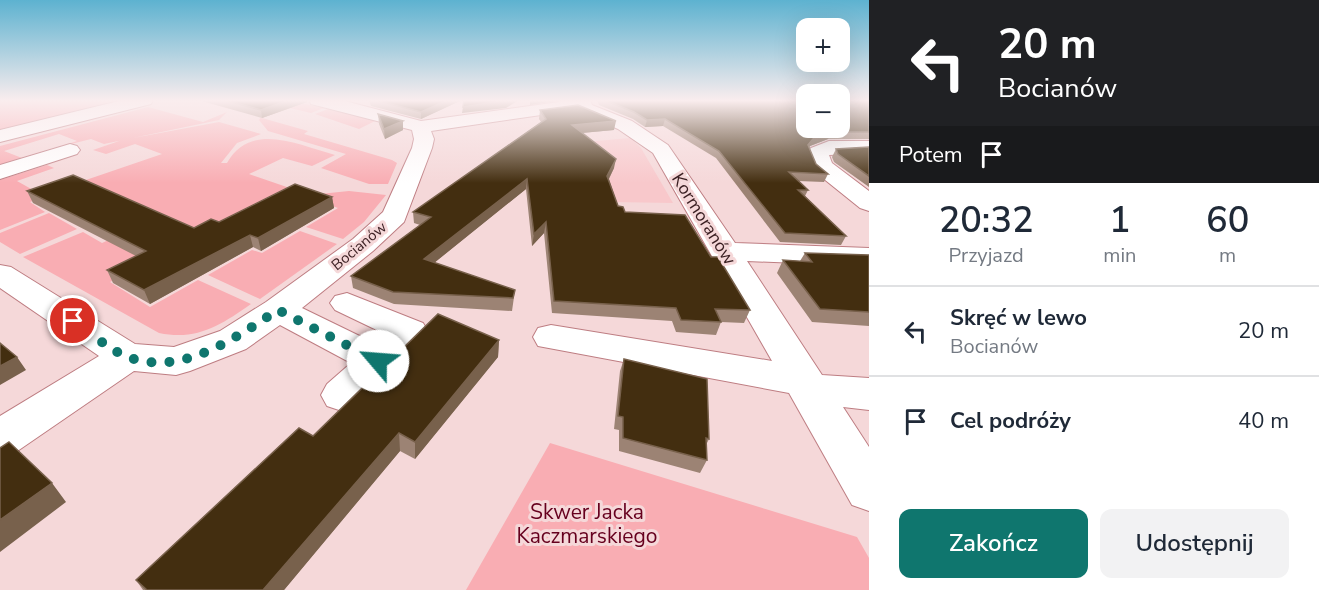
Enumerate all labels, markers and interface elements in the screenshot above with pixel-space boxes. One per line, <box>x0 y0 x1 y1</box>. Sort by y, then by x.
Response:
text: 20 m <box>998 16 1097 73</box>
map controls <box>796 18 850 138</box>
button: + <box>796 18 850 72</box>
icon: left <box>899 24 977 102</box>
text: Bocianów <box>998 70 1117 107</box>
button: − <box>796 84 850 138</box>
icon: arrive <box>975 138 1008 171</box>
text: Potem <box>899 140 963 170</box>
street label: Kormoranów <box>666 169 742 269</box>
text: 20:32 <box>939 196 1034 245</box>
text: 1 <box>1109 196 1131 245</box>
text: 60 <box>1206 196 1249 245</box>
street label: Bocianów <box>327 217 391 275</box>
text: Przyjazd <box>949 242 1024 269</box>
text: min <box>1103 242 1136 269</box>
text: m <box>1219 242 1236 269</box>
pin <box>47 295 98 346</box>
text: Skręć w lewo <box>950 303 1087 333</box>
icon: arrive <box>56 304 89 337</box>
icon: left <box>899 315 932 348</box>
text: 20 m <box>1238 316 1289 346</box>
position arrow <box>346 329 410 393</box>
text: Bocianów <box>950 333 1038 360</box>
icon: arrive <box>899 405 932 438</box>
text: Cel podróży <box>950 406 1071 436</box>
text: 40 m <box>1238 406 1289 436</box>
park label: Skwer Jacka Kaczmarskiego <box>517 498 657 550</box>
button: Zakończ <box>899 509 1088 578</box>
button: Udostępnij <box>1100 509 1289 578</box>

